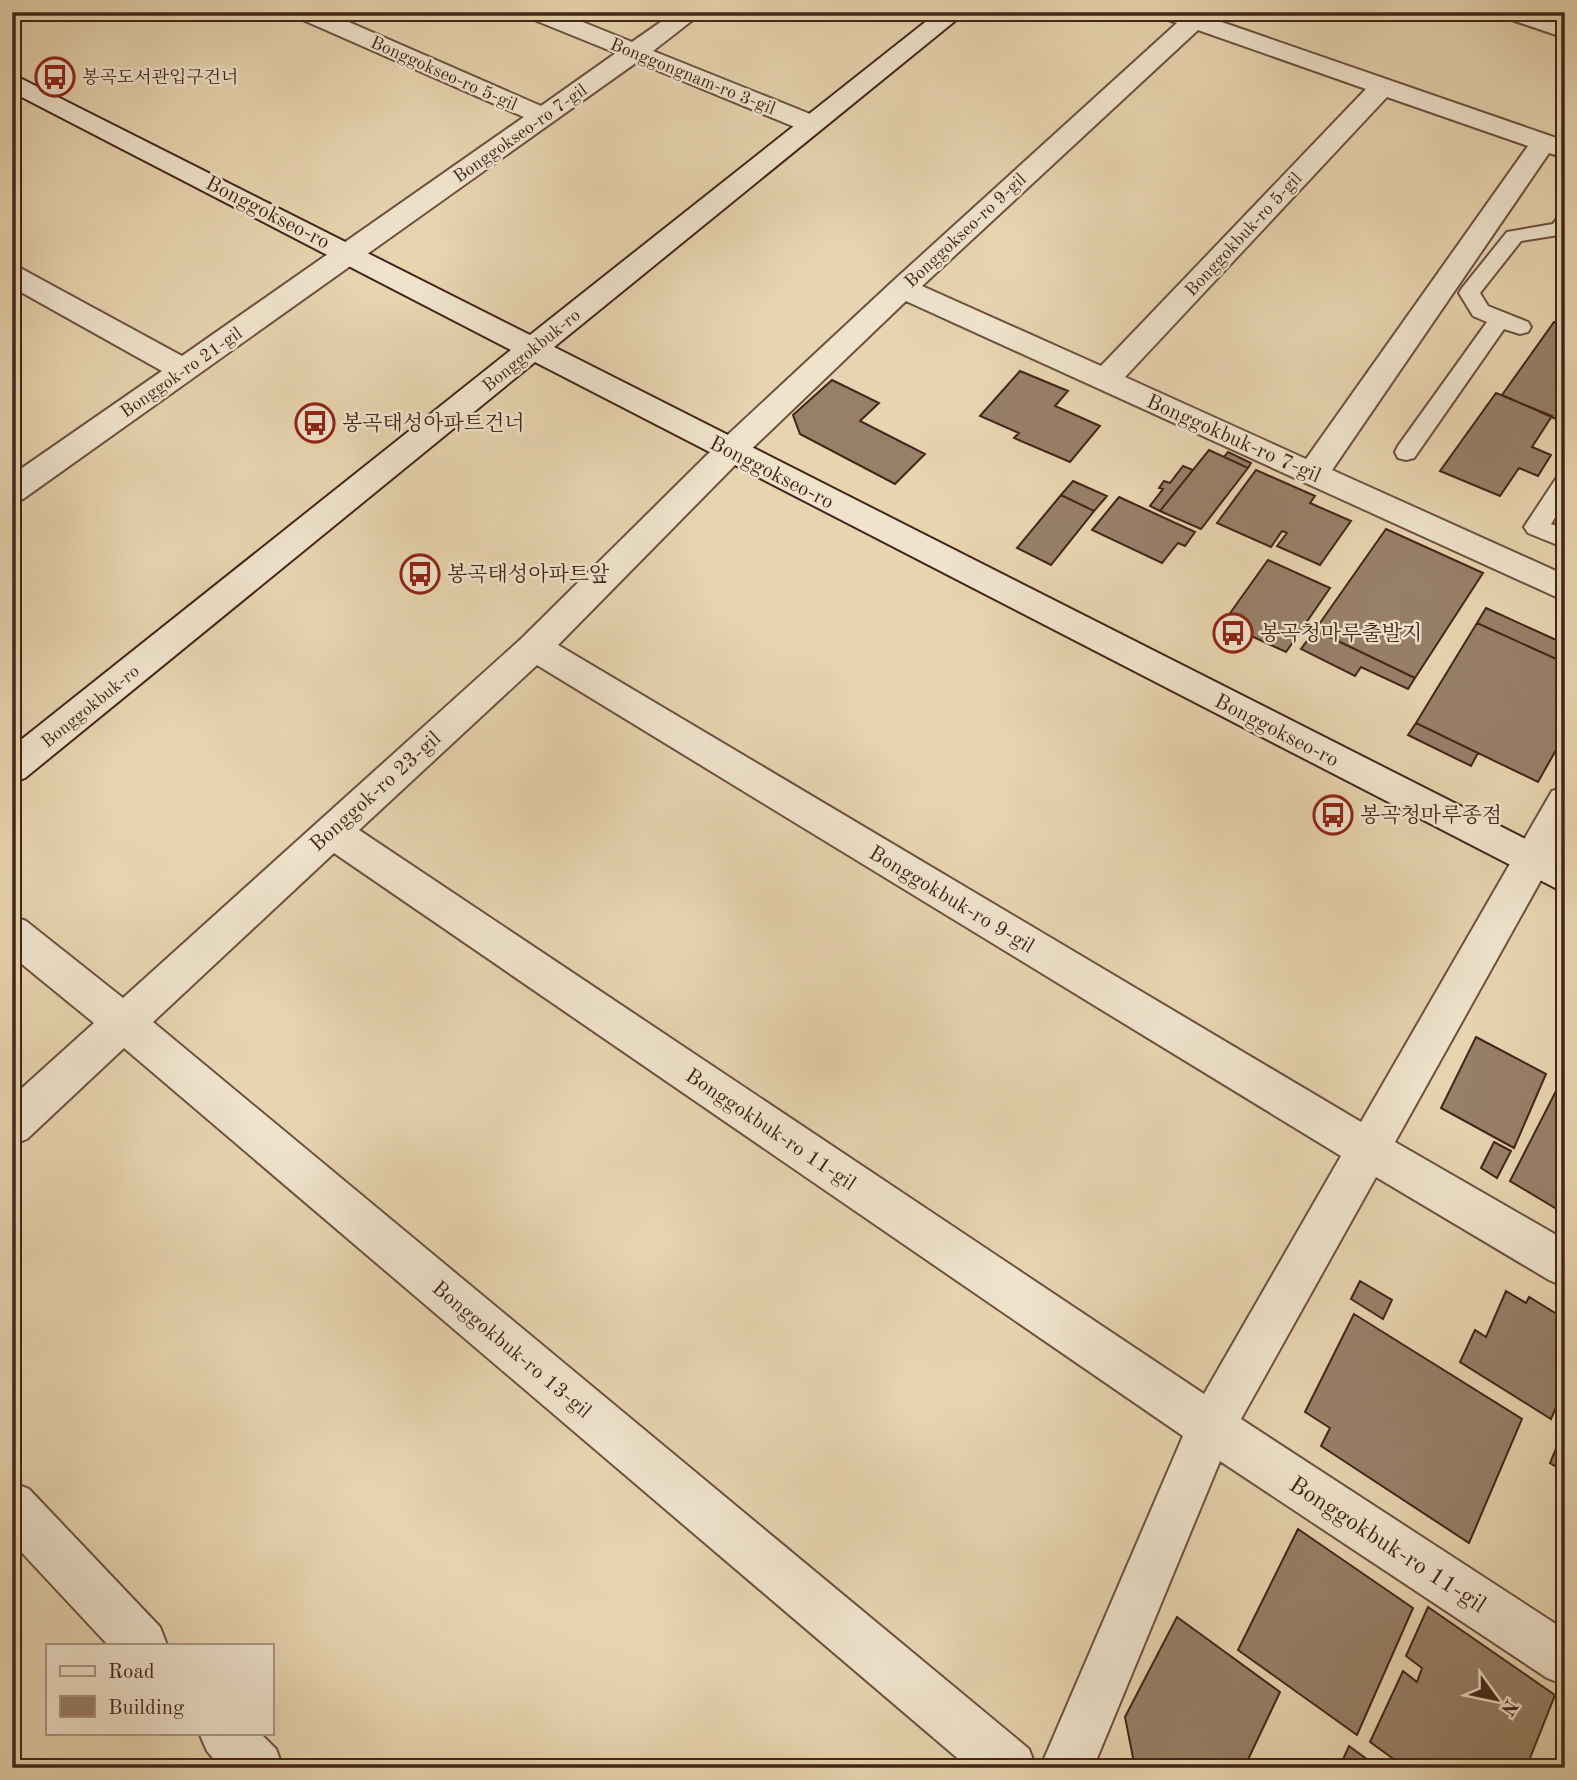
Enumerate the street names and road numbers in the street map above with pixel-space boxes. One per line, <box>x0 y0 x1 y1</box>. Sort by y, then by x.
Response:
street label: Bonggokseo-ro 5-gil <box>368 33 520 114</box>
street label: Bonggongnam-ro 3-gil <box>608 36 778 118</box>
street label: Bonggokseo-ro 7-gil <box>451 81 591 187</box>
street label: Bonggokbuk-ro 5-gil <box>1182 169 1305 300</box>
street label: Bonggokseo-ro 9-gil <box>902 170 1030 291</box>
street label: Bonggokseo-ro <box>202 173 333 254</box>
street label: Bonggokbuk-ro <box>479 306 584 396</box>
street label: Bonggok-ro 21-gil <box>118 324 246 421</box>
street label: Bonggokbuk-ro 7-gil <box>1143 391 1324 487</box>
street label: Bonggokseo-ro <box>706 433 837 514</box>
street label: Bonggokbuk-ro <box>38 662 143 752</box>
street label: Bonggokseo-ro <box>1211 691 1342 772</box>
street label: Bonggok-ro 23-gil <box>307 728 446 856</box>
street label: Bonggokbuk-ro 9-gil <box>865 843 1038 958</box>
street label: Bonggokbuk-ro 11-gil <box>681 1065 859 1195</box>
street label: Bonggokbuk-ro 13-gil <box>427 1278 595 1423</box>
street label: Bonggokbuk-ro 11-gil <box>1284 1473 1490 1618</box>

